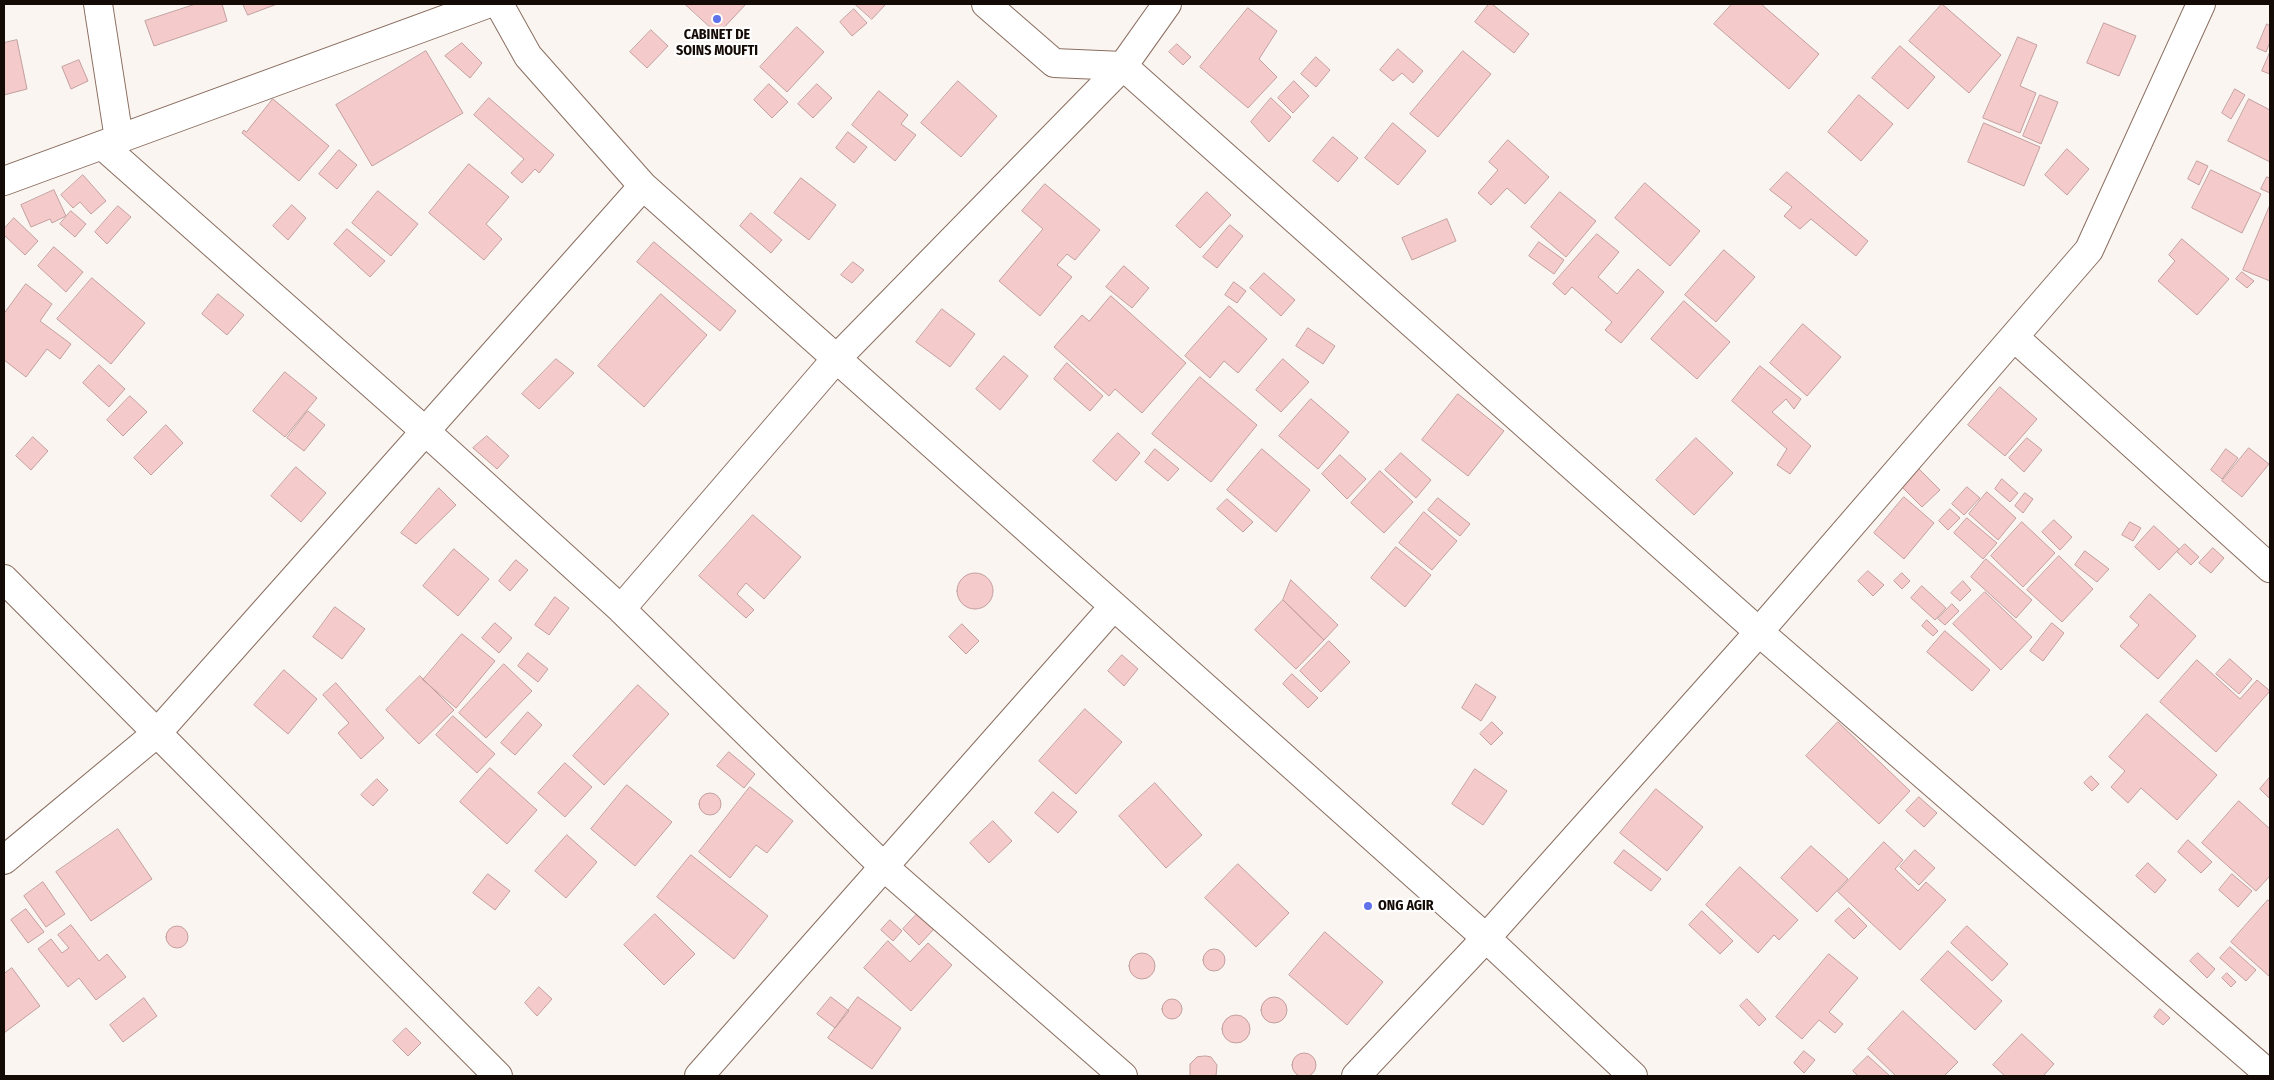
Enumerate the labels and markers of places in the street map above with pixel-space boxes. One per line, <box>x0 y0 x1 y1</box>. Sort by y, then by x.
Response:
marker: CABINET DE SOINS MOUFTI <box>711 13 723 25</box>
place label: CABINET DE SOINS MOUFTI <box>676 27 758 59</box>
place label: ONG AGIR <box>1378 898 1434 914</box>
marker: ONG AGIR <box>1362 900 1374 912</box>

